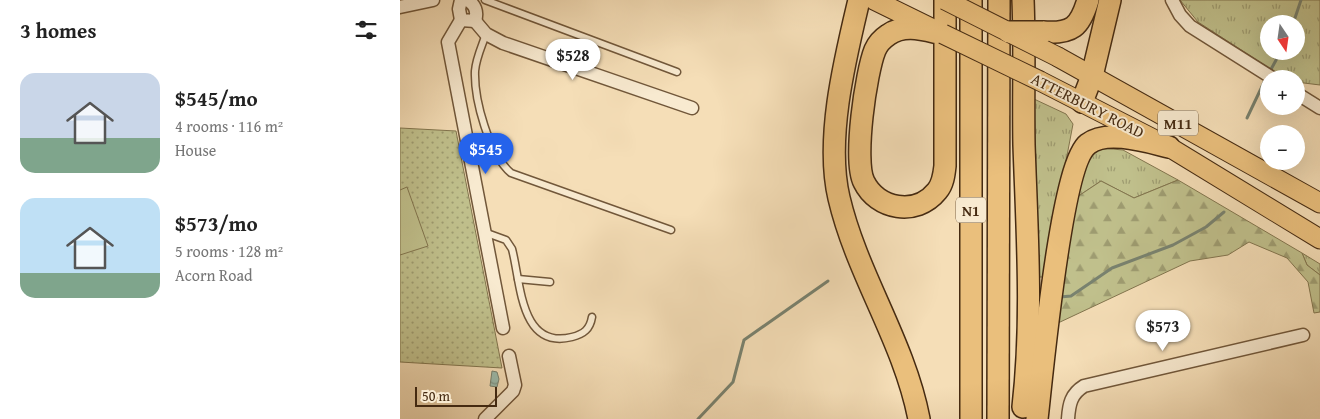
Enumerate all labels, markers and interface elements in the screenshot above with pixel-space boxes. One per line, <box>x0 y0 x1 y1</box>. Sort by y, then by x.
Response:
text: 3 homes <box>20 15 96 46</box>
north arrow <box>1260 15 1305 60</box>
map controls <box>1260 15 1305 170</box>
icon: filters <box>352 16 380 44</box>
pin: $528 <box>543 38 603 81</box>
text: $528 <box>556 43 590 67</box>
street label: ATTERBURY ROAD <box>1027 66 1149 144</box>
button: + <box>1260 70 1305 115</box>
text: $545/mo <box>175 83 258 114</box>
icon: home <box>60 93 120 153</box>
road number: M11 <box>1158 110 1198 136</box>
text: 4 rooms · 116 m² <box>175 114 283 138</box>
button: − <box>1260 125 1305 170</box>
pin: $545 <box>456 132 516 175</box>
text: $545 <box>469 137 503 161</box>
text: House <box>175 138 216 162</box>
road number: N1 <box>956 198 986 222</box>
text: $573/mo <box>175 208 258 239</box>
icon: home <box>60 218 120 278</box>
text: 5 rooms · 128 m² <box>175 239 283 263</box>
text: Acorn Road <box>175 263 253 287</box>
pin: $573 <box>1133 310 1193 352</box>
text: $573 <box>1146 314 1180 338</box>
scale bar <box>415 384 498 407</box>
text: 50 m <box>422 386 450 406</box>

